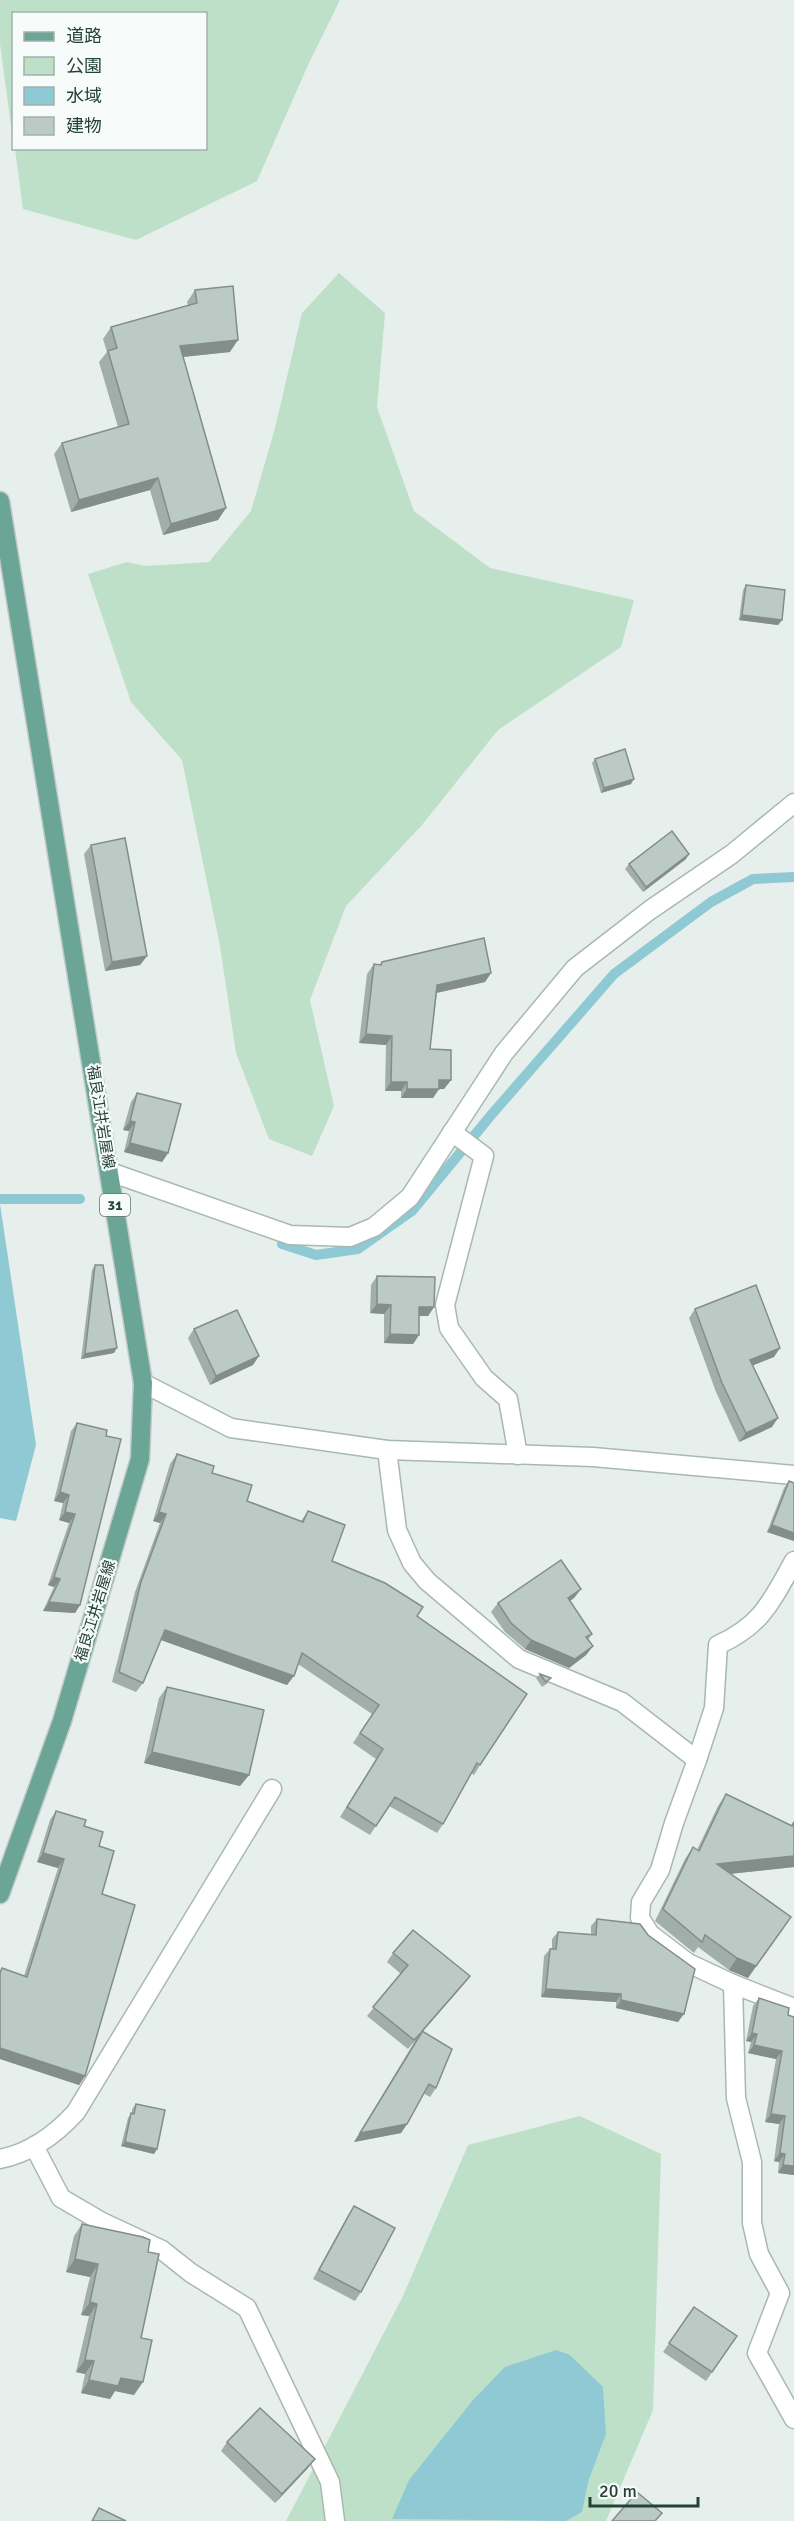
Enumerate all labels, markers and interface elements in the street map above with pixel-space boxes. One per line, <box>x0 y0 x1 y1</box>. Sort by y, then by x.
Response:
legend <box>12 12 207 150</box>
text: 道路 <box>66 25 102 47</box>
text: 公園 <box>66 55 102 77</box>
text: 水域 <box>66 85 102 107</box>
text: 建物 <box>66 115 102 137</box>
street label: 福良江井岩屋線 <box>84 1064 118 1170</box>
road number: 31 <box>100 1194 130 1216</box>
street label: 福良江井岩屋線 <box>71 1558 119 1664</box>
scale bar <box>590 2470 698 2508</box>
text: 20 m <box>599 2480 637 2502</box>

